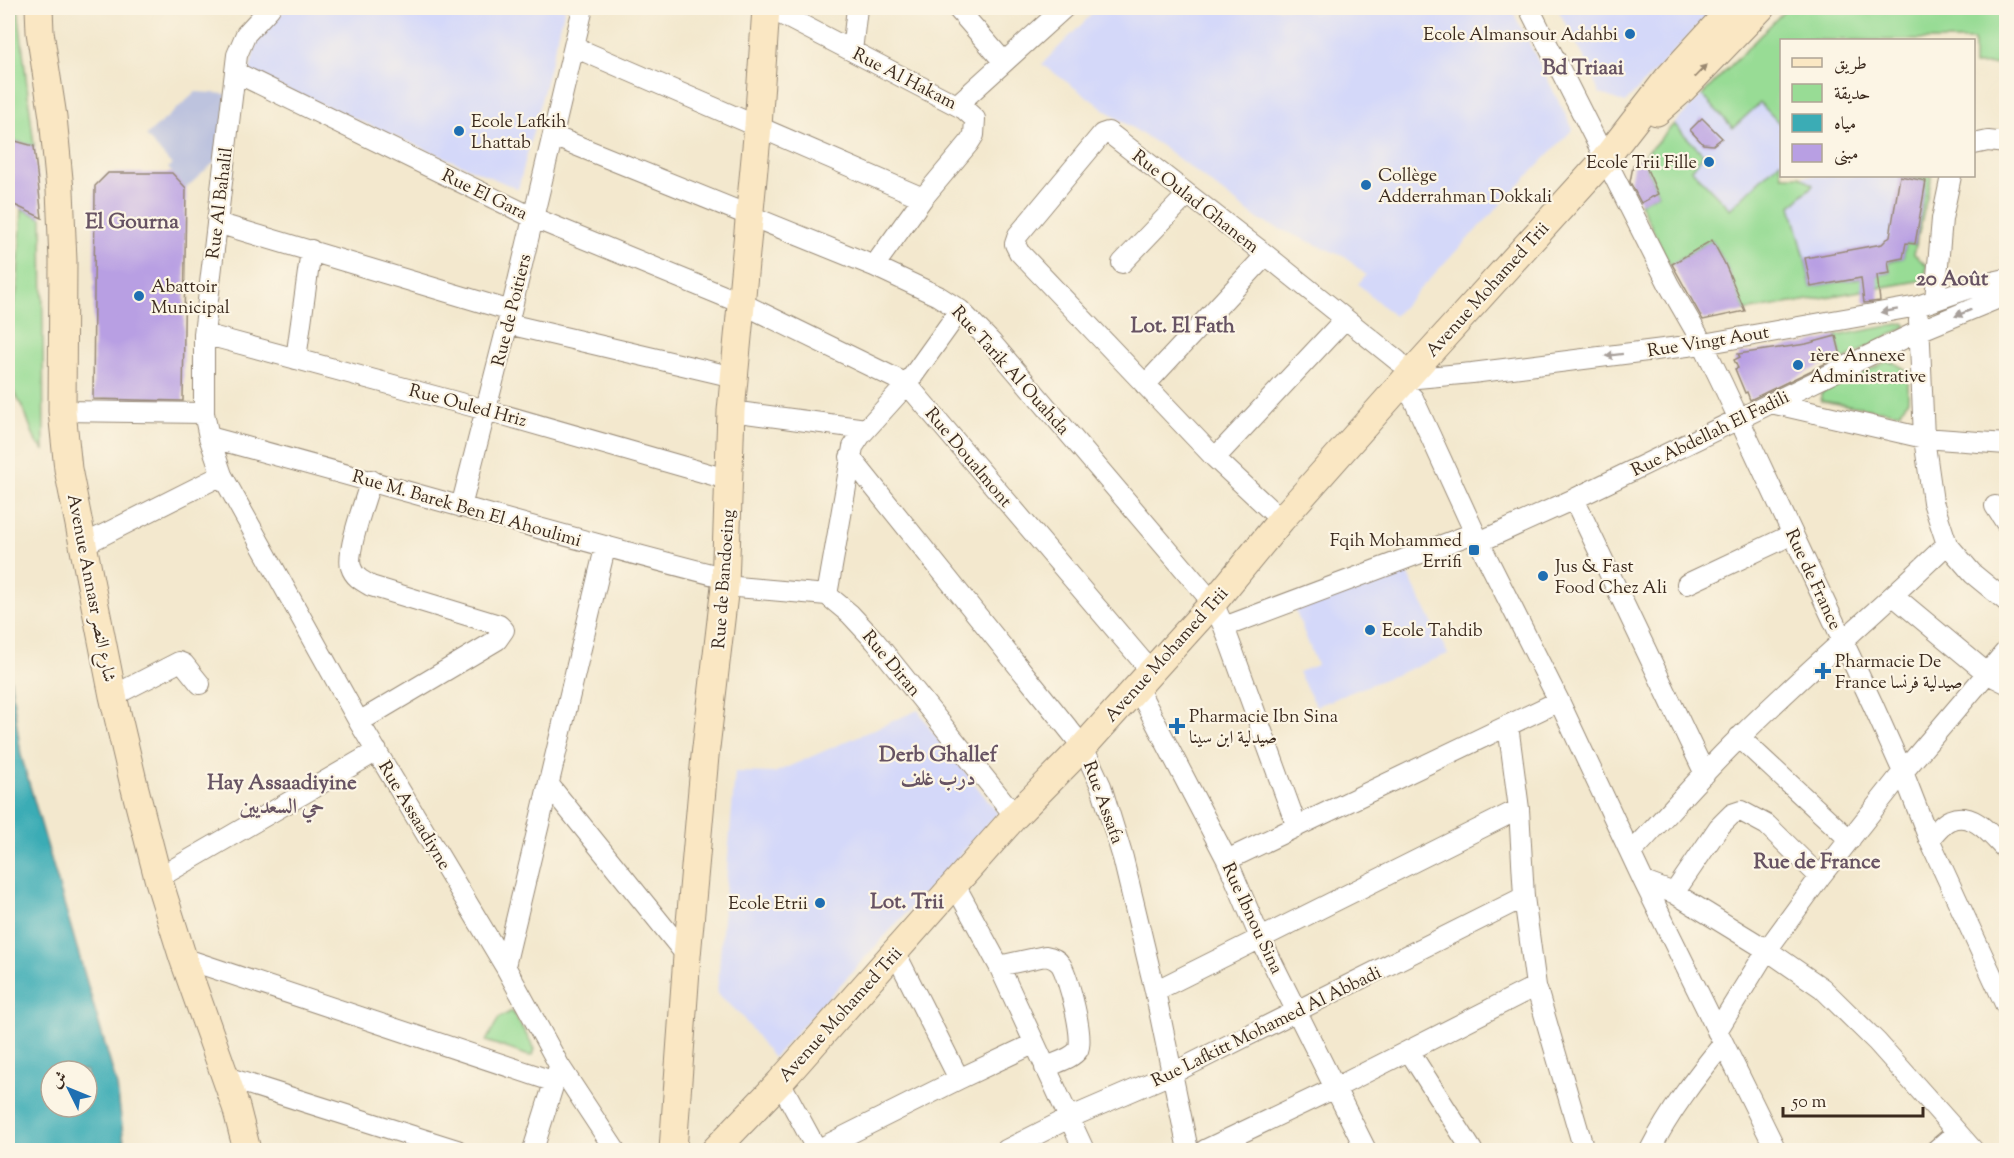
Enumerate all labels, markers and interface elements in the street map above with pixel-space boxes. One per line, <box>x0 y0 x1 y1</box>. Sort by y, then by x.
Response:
place label: Ecole Almansour Adahbi <box>1423 23 1618 49</box>
marker: Ecole Almansour Adahbi <box>1623 27 1637 41</box>
legend <box>1780 39 1975 177</box>
street label: Rue Al Hakam <box>847 42 961 117</box>
text: طريق <box>1834 52 1867 78</box>
district label: Bd Triaai <box>1542 54 1624 84</box>
one-way arrow <box>1694 63 1708 78</box>
text: حديقة <box>1834 82 1870 108</box>
place label: Ecole Lafkih Lhattab <box>471 110 567 157</box>
text: مياه <box>1834 112 1856 138</box>
marker: Ecole Lafkih Lhattab <box>452 124 466 138</box>
text: مبنى <box>1834 142 1859 168</box>
street label: Rue Oulad Ghanem <box>1126 145 1264 261</box>
street label: Rue Al Bahalil <box>201 146 241 260</box>
place label: Ecole Trii Fille <box>1586 151 1697 177</box>
marker: Ecole Trii Fille <box>1702 155 1716 169</box>
street label: Rue El Gara <box>437 164 531 228</box>
place label: Collège Adderrahman Dokkali <box>1378 164 1552 211</box>
marker: Collège Adderrahman Dokkali <box>1359 178 1373 192</box>
district label: El Gourna <box>85 208 179 238</box>
street label: Avenue Mohamed Trii <box>1421 217 1556 364</box>
street label: Rue de Poitiers <box>486 252 539 369</box>
district label: 20 Août <box>1916 265 1989 295</box>
place label: Abattoir Municipal <box>151 275 230 322</box>
marker: Abattoir Municipal <box>132 289 146 303</box>
street label: Rue Tarik Al Ouahda <box>944 301 1075 442</box>
one-way arrow <box>1880 307 1899 316</box>
one-way arrow <box>1954 309 1972 318</box>
district label: Lot. El Fath <box>1131 312 1236 342</box>
street label: Rue Vingt Aout <box>1646 321 1771 365</box>
place label: 1ère Annexe Administrative <box>1810 344 1926 391</box>
one-way arrow <box>1604 350 1623 360</box>
marker: 1ère Annexe Administrative <box>1791 358 1805 372</box>
street label: Rue Ouled Hriz <box>406 379 529 435</box>
street label: Rue Abdellah El Fadili <box>1627 385 1794 484</box>
street label: Rue Doualmont <box>918 402 1017 514</box>
street label: Rue M. Barek Ben El Ahoulimi <box>349 465 584 555</box>
street label: Avenue Annasr شارع النصر <box>59 492 121 685</box>
street label: Rue de Bandoeing <box>707 508 743 650</box>
street label: Rue de France <box>1777 525 1847 635</box>
place label: Fqih Mohammed Errifi <box>1330 529 1462 576</box>
marker: Fqih Mohammed Errifi <box>1467 543 1481 557</box>
place label: Jus & Fast Food Chez Ali <box>1554 555 1667 602</box>
marker: Jus & Fast Food Chez Ali <box>1536 569 1550 583</box>
street label: Avenue Mohamed Trii <box>1100 582 1235 729</box>
place label: Ecole Tahdib <box>1382 619 1483 645</box>
marker: Ecole Tahdib <box>1363 623 1377 637</box>
street label: Rue Diran <box>855 625 926 704</box>
place label: Pharmacie De France صيدلية فرنسا <box>1835 650 1963 697</box>
marker: Pharmacie De France صيدلية فرنسا <box>1816 664 1830 678</box>
place label: Pharmacie Ibn Sina صيدلية ابن سينا <box>1189 705 1338 752</box>
marker: Pharmacie Ibn Sina صيدلية ابن سينا <box>1170 719 1184 733</box>
district label: Derb Ghallef درب غلف <box>879 741 999 795</box>
street label: Rue Assaadiyne <box>370 757 456 875</box>
street label: Rue Assafa <box>1075 758 1129 848</box>
district label: Hay Assaadiyine حي السعديين <box>207 769 357 824</box>
district label: Rue de France <box>1753 848 1881 878</box>
street label: Rue Ibnou Sina <box>1214 859 1288 979</box>
district label: Lot. Trii <box>870 888 944 918</box>
place label: Ecole Etrii <box>728 892 808 918</box>
marker: Ecole Etrii <box>813 896 827 910</box>
street label: Avenue Mohamed Trii <box>774 942 909 1089</box>
street label: Rue Lafkitt Mohamed Al Abbadi <box>1147 961 1386 1095</box>
north arrow <box>39 1059 99 1119</box>
text: ش <box>46 1067 74 1094</box>
scale bar <box>1783 1080 1922 1118</box>
text: 50 m <box>1791 1090 1827 1116</box>

